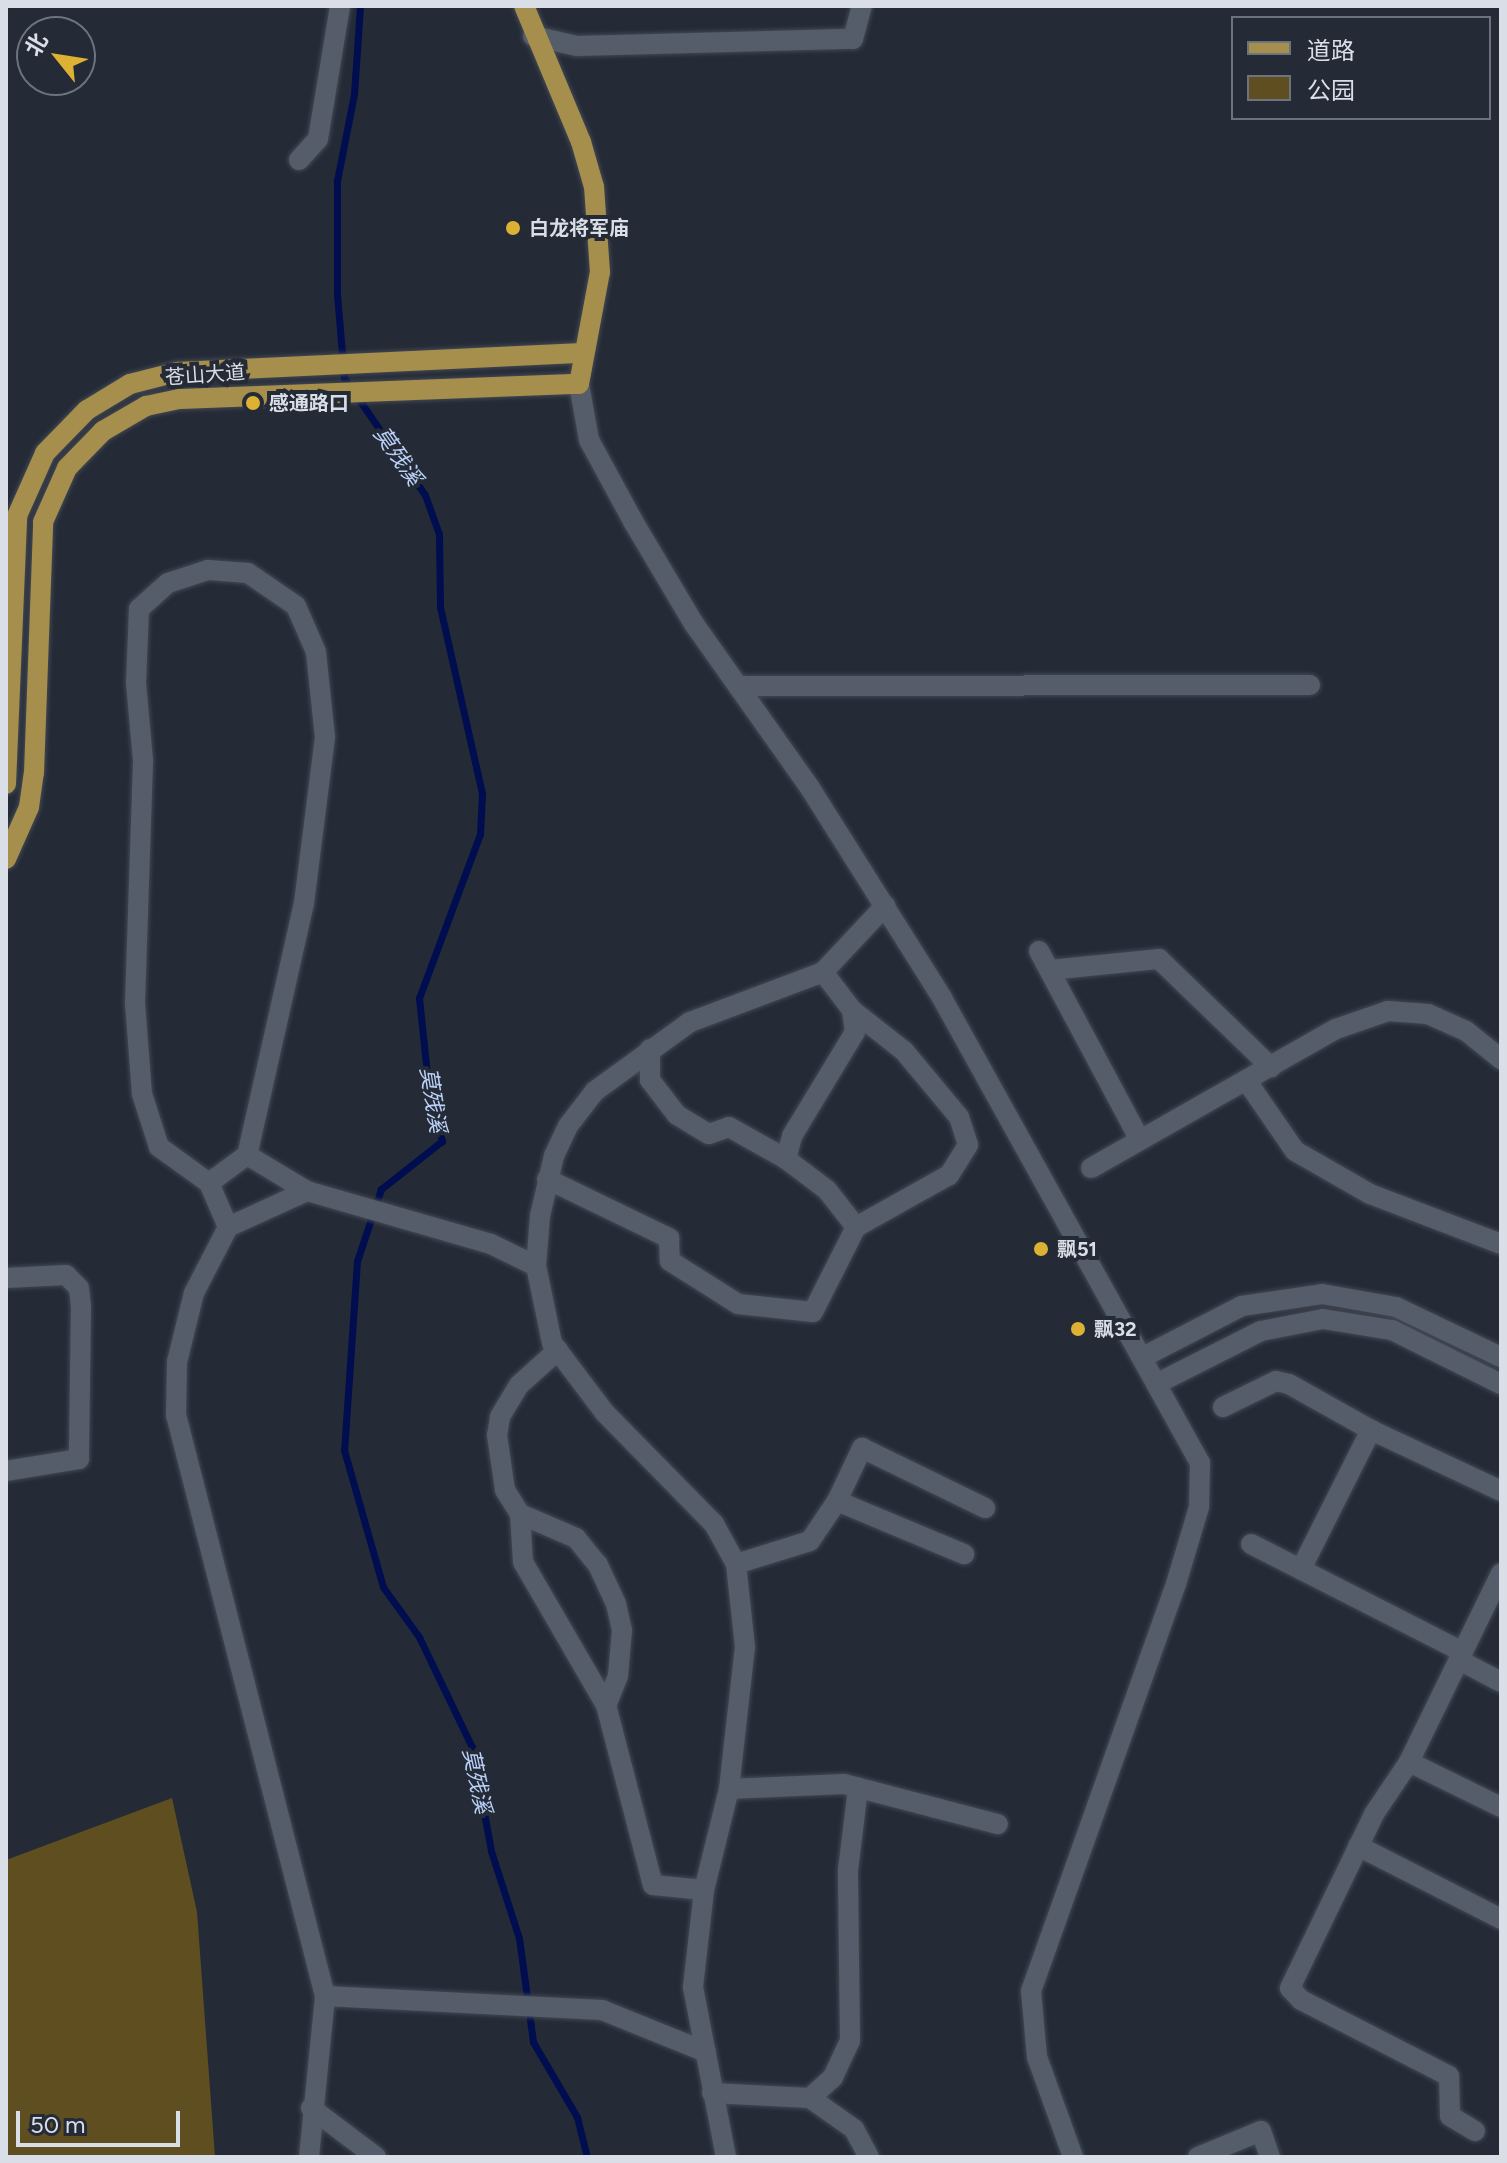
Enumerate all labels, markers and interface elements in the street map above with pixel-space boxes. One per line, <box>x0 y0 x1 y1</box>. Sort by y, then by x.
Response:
north arrow <box>16 16 96 96</box>
legend <box>1231 16 1491 120</box>
text: 北 <box>19 28 54 61</box>
text: 道路 <box>1307 36 1355 65</box>
text: 公园 <box>1307 76 1355 105</box>
place label: 白龙将军庙 <box>529 216 629 240</box>
marker: 白龙将军庙 <box>504 219 522 237</box>
street label: 苍山大道 <box>164 360 246 390</box>
place label: 感通路口 <box>269 391 349 415</box>
marker: 感通路口 <box>244 394 262 412</box>
water label: 莫残溪 <box>368 421 428 491</box>
water label: 莫残溪 <box>415 1065 451 1135</box>
place label: 飘51 <box>1057 1237 1097 1261</box>
marker: 飘51 <box>1032 1240 1050 1258</box>
place label: 飘32 <box>1094 1317 1137 1341</box>
marker: 飘32 <box>1069 1320 1087 1338</box>
water label: 莫残溪 <box>457 1746 497 1816</box>
scale bar <box>20 2095 184 2145</box>
text: 50 m <box>30 2110 86 2139</box>

